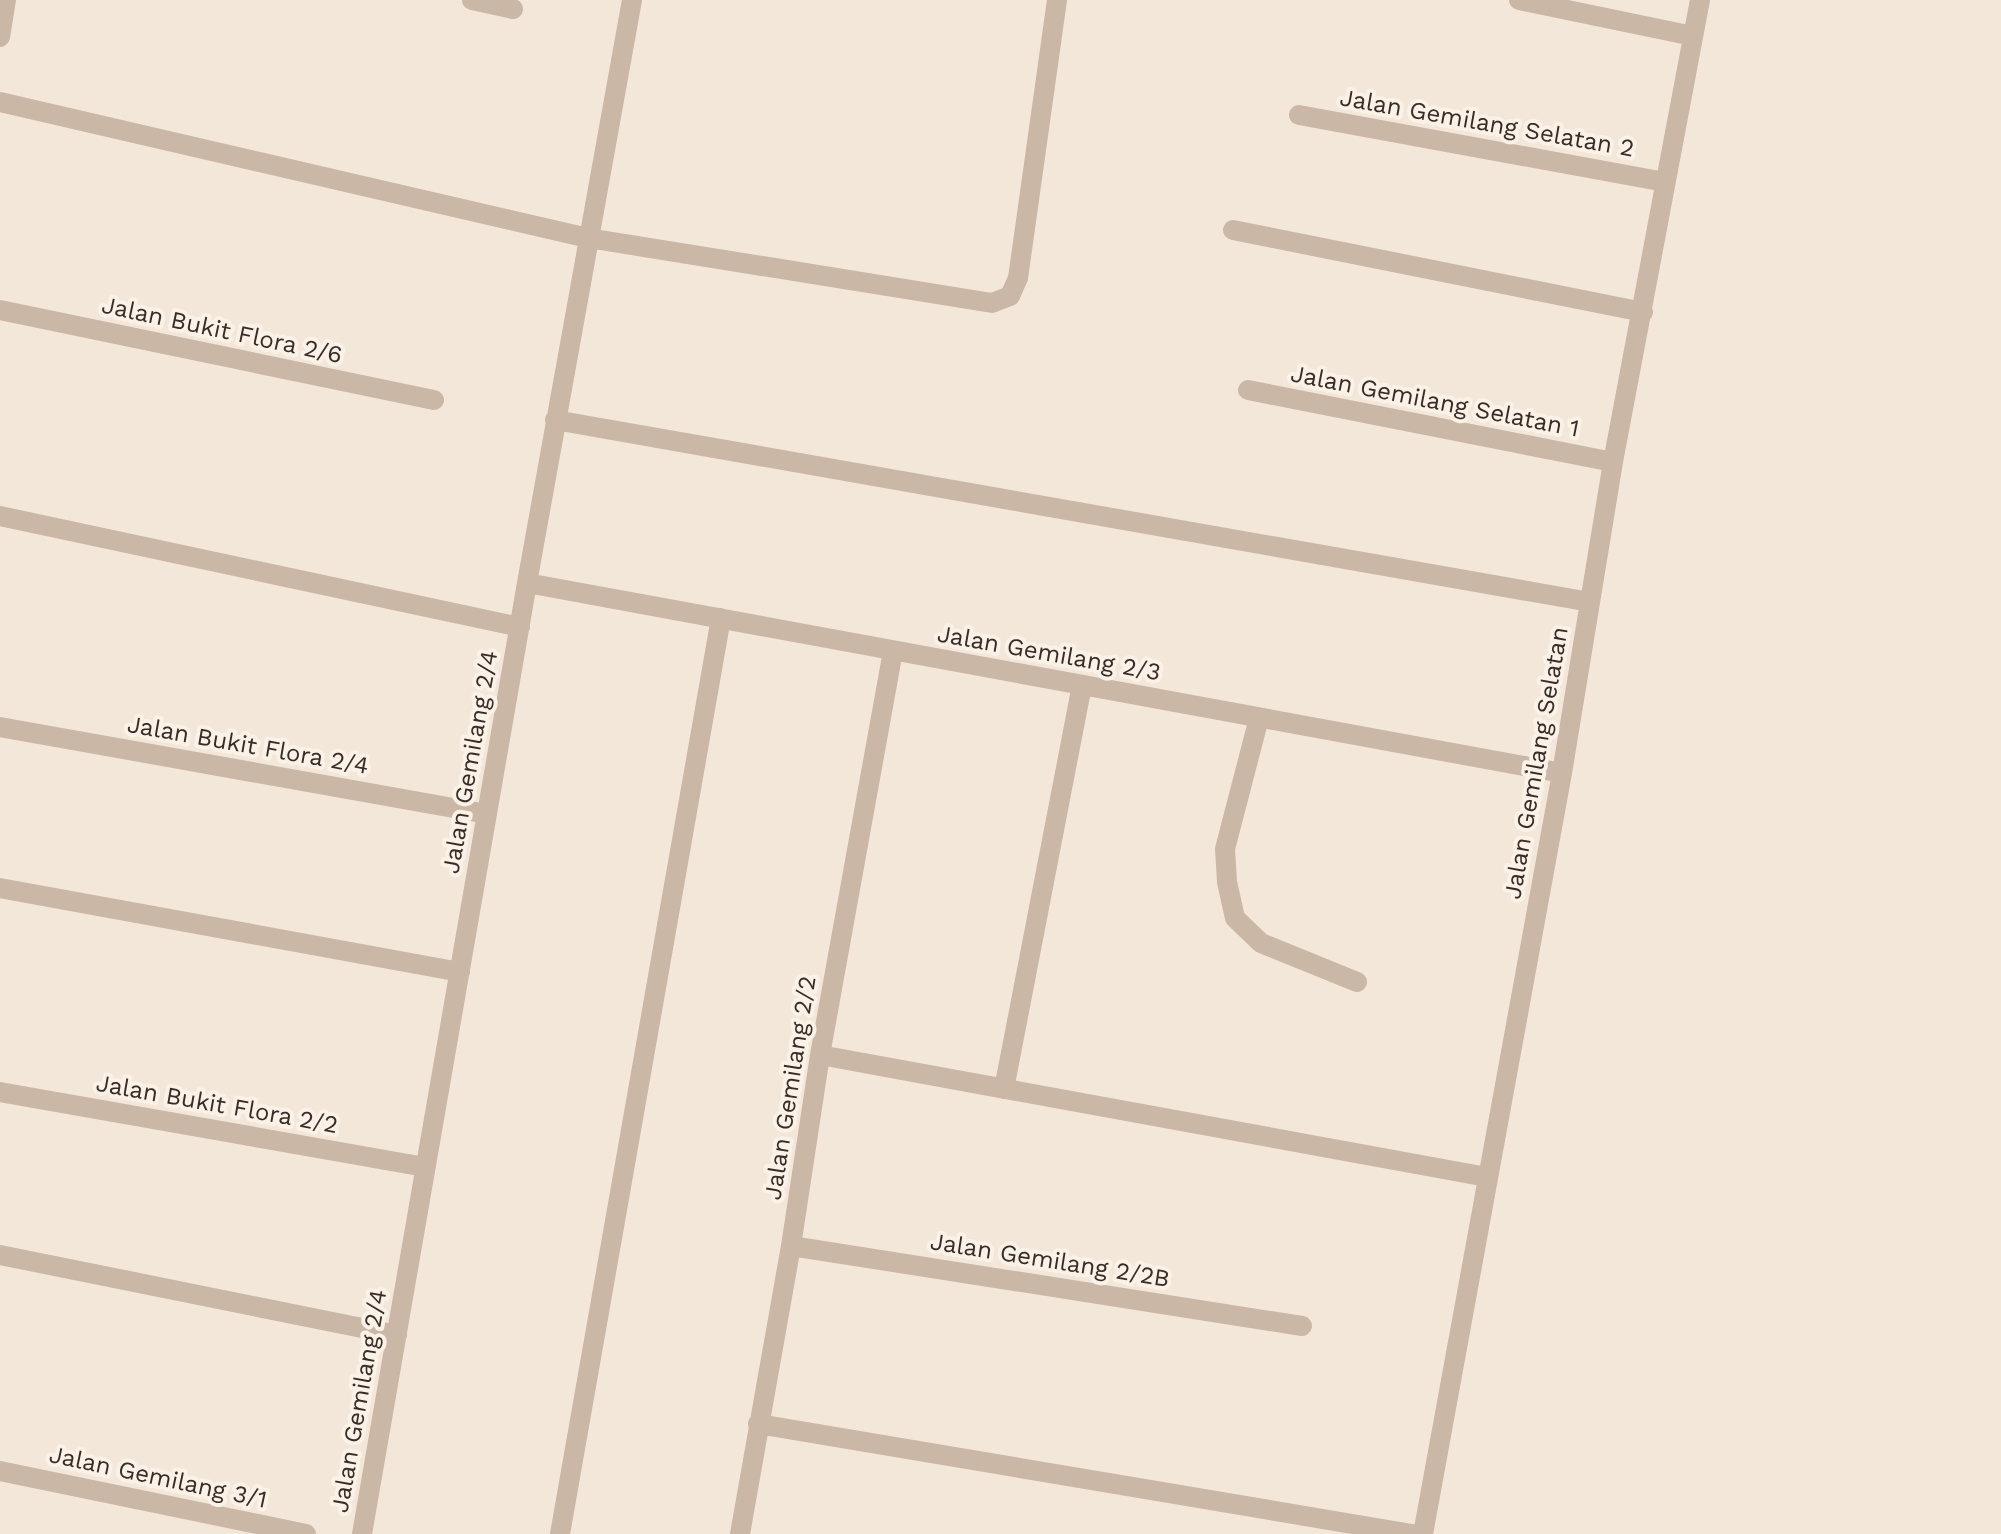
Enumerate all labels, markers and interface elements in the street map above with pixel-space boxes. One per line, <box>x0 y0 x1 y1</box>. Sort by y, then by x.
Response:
street label: Jalan Gemilang Selatan 2 <box>1338 83 1636 163</box>
street label: Jalan Bukit Flora 2/6 <box>99 291 345 369</box>
street label: Jalan Gemilang Selatan 1 <box>1288 359 1582 443</box>
street label: Jalan Gemilang 2/3 <box>935 620 1163 686</box>
street label: Jalan Gemilang Selatan <box>1498 625 1574 901</box>
street label: Jalan Gemilang 2/4 <box>437 648 503 876</box>
street label: Jalan Bukit Flora 2/4 <box>125 710 371 780</box>
street label: Jalan Gemilang 2/2 <box>758 974 822 1202</box>
street label: Jalan Bukit Flora 2/2 <box>94 1069 340 1139</box>
street label: Jalan Gemilang 2/2B <box>928 1227 1172 1293</box>
street label: Jalan Gemilang 2/4 <box>326 1287 392 1515</box>
street label: Jalan Gemilang 3/1 <box>47 1440 269 1514</box>

